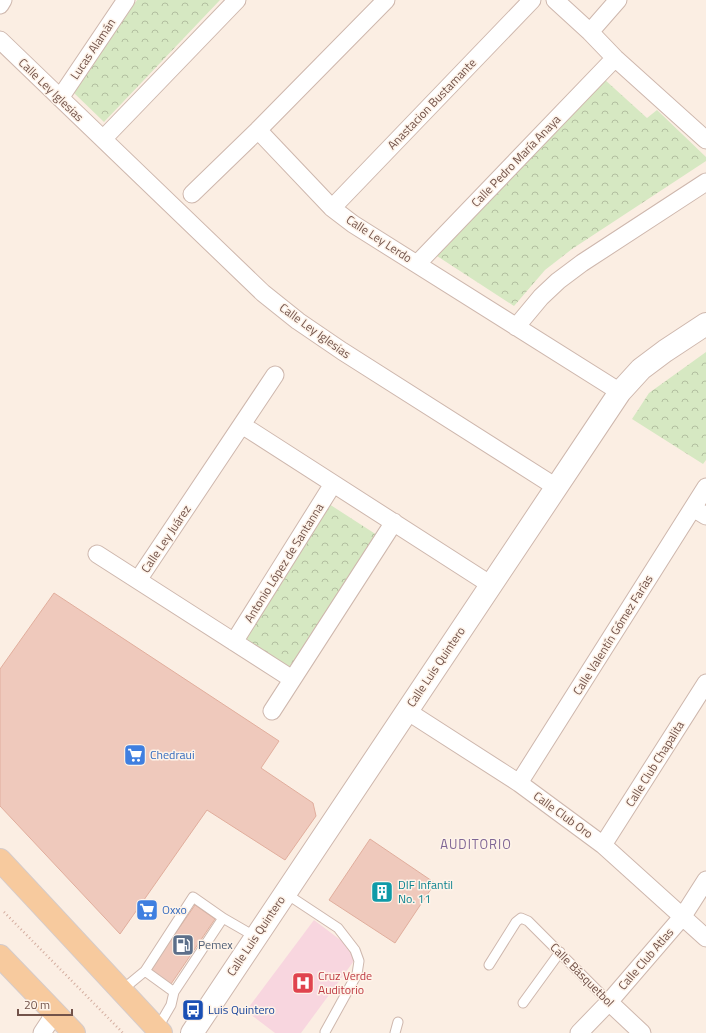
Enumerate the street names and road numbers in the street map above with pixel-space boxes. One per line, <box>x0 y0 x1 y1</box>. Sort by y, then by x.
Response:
street label: Lucas Alamán <box>65 14 120 83</box>
street label: Calle Ley Iglesias <box>14 53 89 126</box>
street label: Anastacion Bustamante <box>383 54 481 154</box>
street label: Calle Pedro María Anaya <box>466 110 565 211</box>
street label: Calle Ley Lerdo <box>343 210 416 267</box>
street label: Calle Ley Iglesias <box>276 298 355 363</box>
street label: Antonio López de Santanna <box>239 499 328 626</box>
street label: Calle Ley Juárez <box>136 501 195 576</box>
street label: Calle Valentín Gómez Farías <box>568 570 658 699</box>
street label: Calle Luis Quintero <box>402 623 470 711</box>
street label: Calle Club Chapalita <box>620 717 689 810</box>
street label: Calle Club Oro <box>530 786 597 843</box>
street label: Calle Luis Quintero <box>222 892 290 980</box>
street label: Calle Club Atlas <box>613 923 678 994</box>
street label: Calle Básquetbol <box>546 938 619 1011</box>

